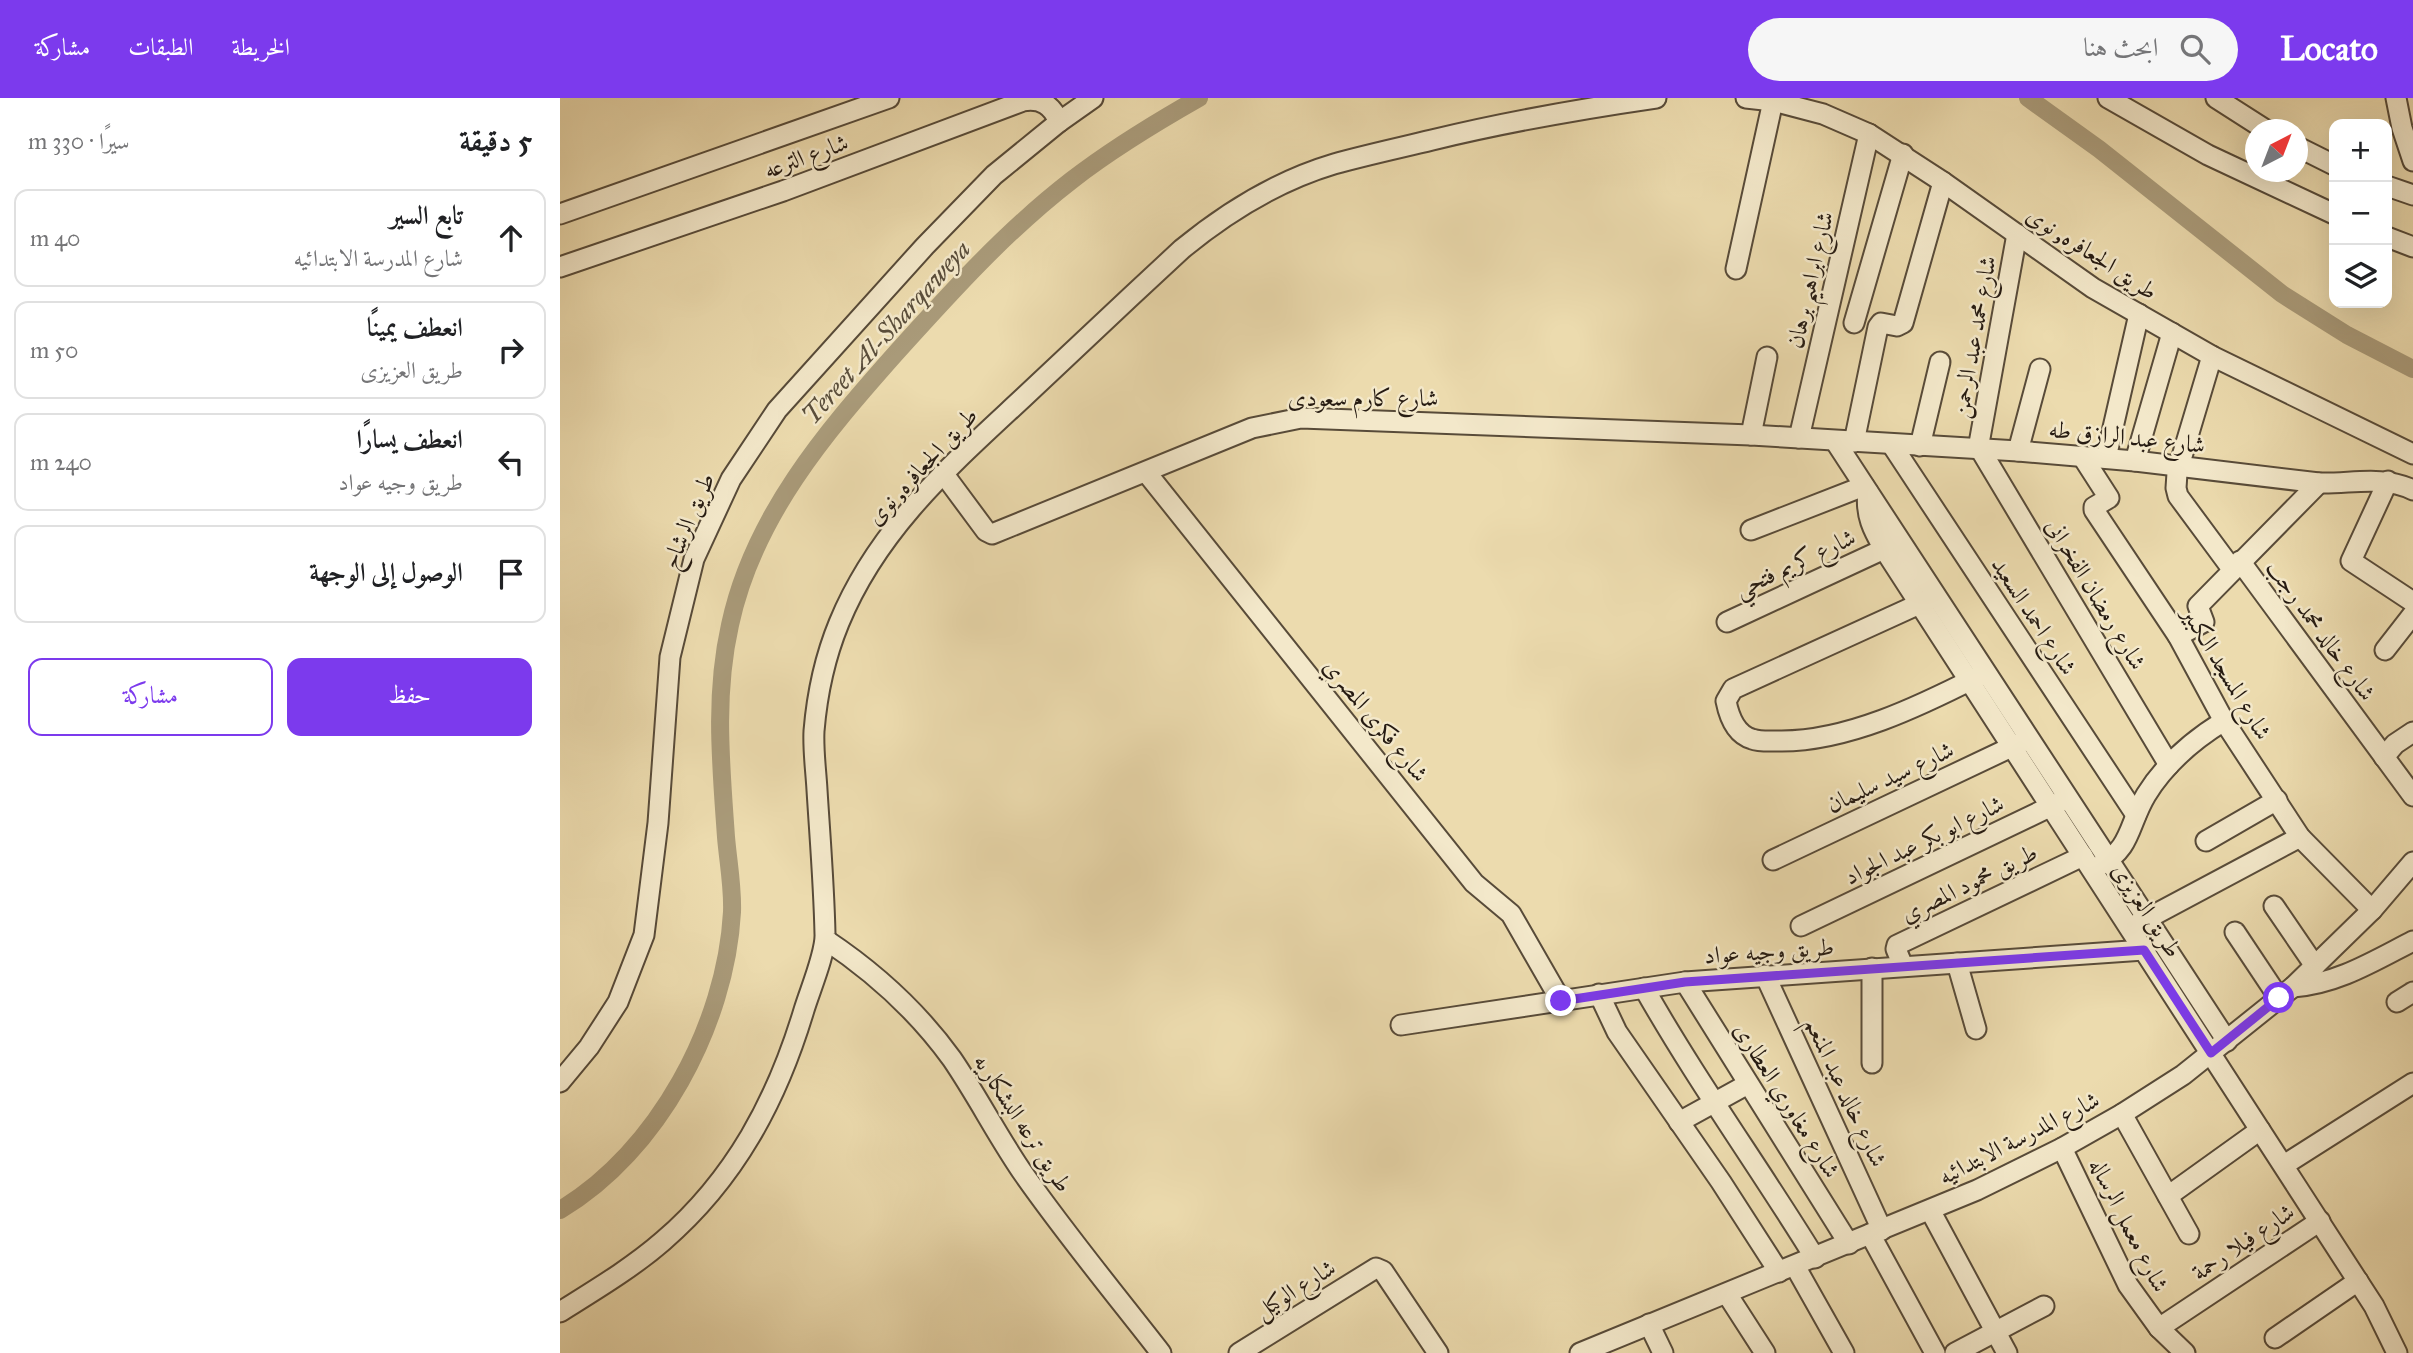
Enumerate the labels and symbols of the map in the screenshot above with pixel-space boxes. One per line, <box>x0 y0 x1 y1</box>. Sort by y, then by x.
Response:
north arrow <box>2245 119 2308 182</box>
street label: شارع الترعه <box>760 127 854 190</box>
street label: طريق الجعافره, نوى <box>2021 199 2163 307</box>
street label: شارع ابراهيم برهان <box>1780 209 1849 353</box>
water label: Tereet Al-Sharqaweya <box>795 233 977 431</box>
street label: شارع محمد عبد الرحمن <box>1945 254 2008 421</box>
street label: شارع كارم سعودى <box>1288 383 1438 419</box>
street label: طريق الجعافره, نوى <box>860 401 984 531</box>
street label: شارع عبد الرازق طه <box>2047 414 2207 465</box>
street label: طريق الرشاح <box>654 468 727 576</box>
street label: شارع رمضان الفخرانى <box>2035 513 2153 678</box>
street label: شارع كريم فتحي <box>1730 522 1864 611</box>
street label: شارع احمد السعيد <box>1980 551 2083 684</box>
street label: شارع خالد محمد رجب <box>2256 553 2382 710</box>
street label: شارع المسجد الكبير <box>2170 598 2279 748</box>
street label: شارع فكرى المصري <box>1313 652 1435 791</box>
street label: شارع سيد سليمان <box>1821 734 1961 824</box>
street label: شارع ابو بكر عبد الجواد <box>1839 788 2011 896</box>
street label: طريق محمود المصري <box>1896 837 2044 933</box>
street label: طريق العزيزى <box>2105 857 2189 963</box>
street label: طريق وجيه عواد <box>1703 931 1835 971</box>
route start <box>2263 982 2294 1013</box>
route end <box>1545 985 1576 1016</box>
street label: شارع خالد عبد المنعم <box>1792 1012 1894 1175</box>
street label: شارع مغاوري العطارى <box>1723 1017 1847 1186</box>
street label: طريق ترعه البشكاريه <box>967 1048 1079 1198</box>
street label: شارع المدرسة الابتدائيه <box>1933 1084 2107 1196</box>
street label: شارع معمل الرساله <box>2078 1153 2176 1299</box>
street label: شارع فيلا رحمة <box>2186 1197 2303 1291</box>
street label: شارع الوكيل <box>1249 1252 1344 1330</box>

